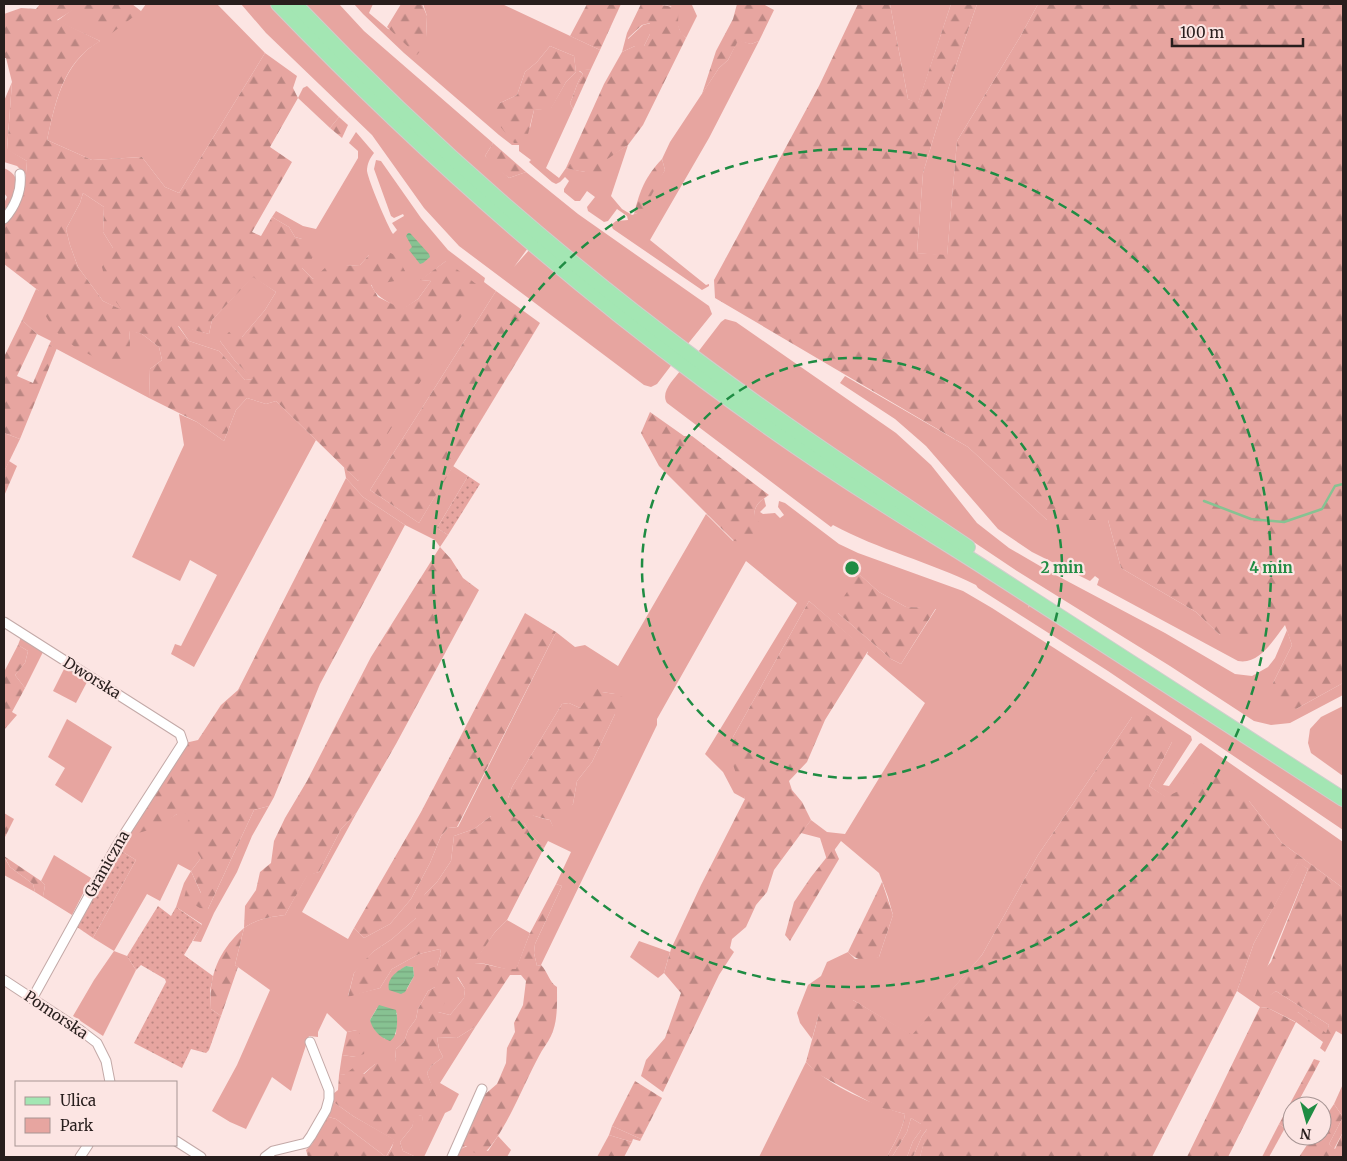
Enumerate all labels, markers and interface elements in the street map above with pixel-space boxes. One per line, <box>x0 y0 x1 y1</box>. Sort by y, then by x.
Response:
scale bar <box>1172 15 1303 47</box>
text: 100 m <box>1180 23 1224 42</box>
text: 2 min <box>1041 558 1083 577</box>
text: 4 min <box>1249 558 1293 577</box>
centre of rings <box>843 559 861 577</box>
street label: Dworska <box>60 652 125 703</box>
street label: Graniczna <box>80 827 133 900</box>
street label: Pomorska <box>21 986 92 1043</box>
legend <box>15 1081 178 1146</box>
text: Ulica <box>60 1091 96 1110</box>
north arrow <box>1282 1096 1332 1146</box>
text: Park <box>60 1116 94 1135</box>
text: N <box>1299 1124 1312 1143</box>

